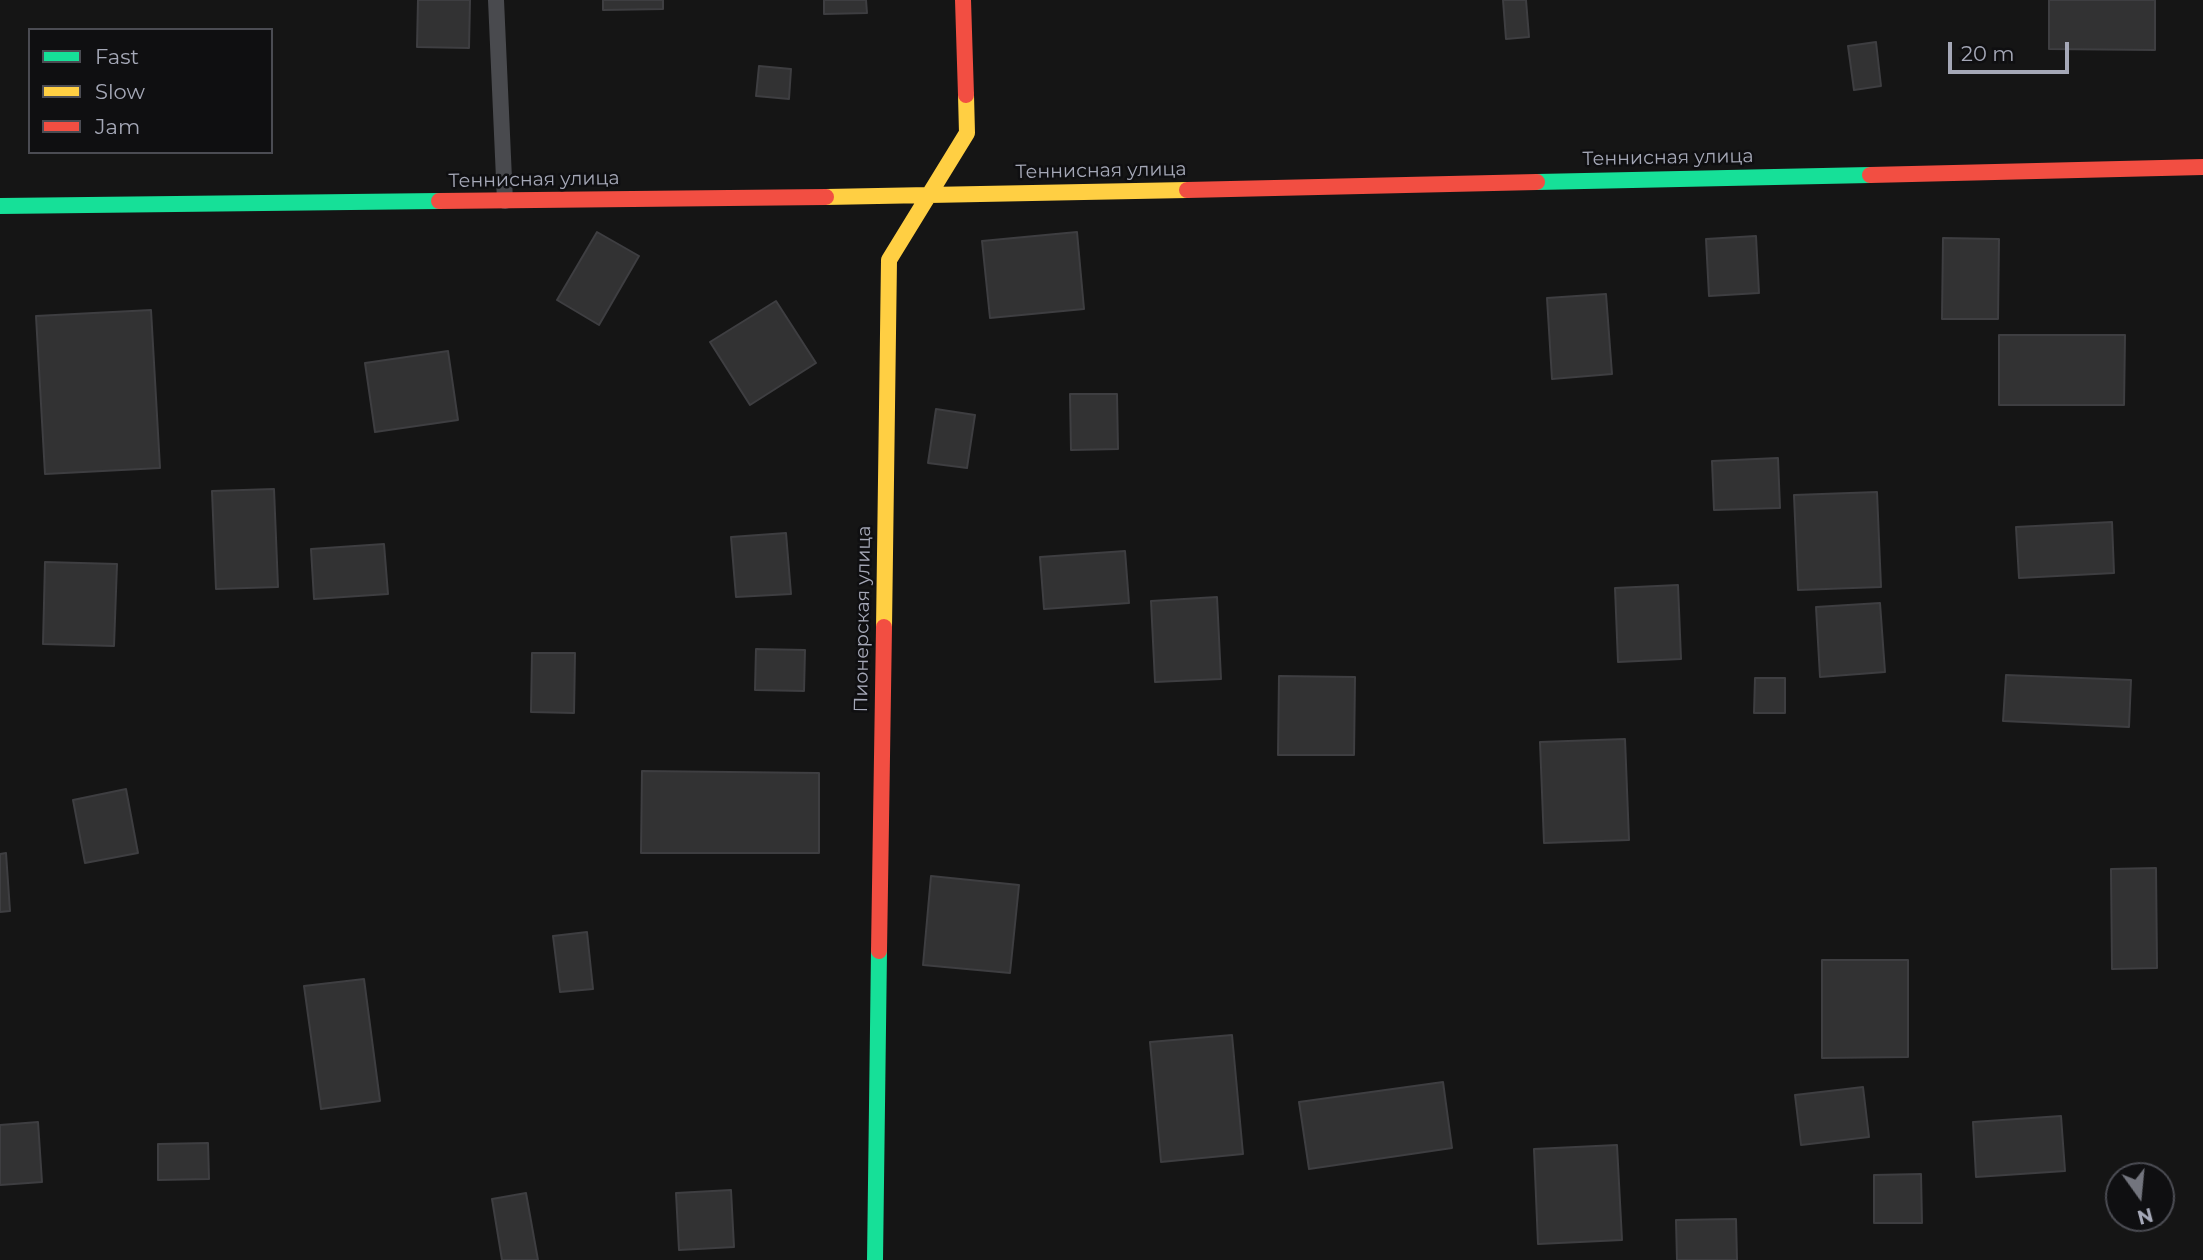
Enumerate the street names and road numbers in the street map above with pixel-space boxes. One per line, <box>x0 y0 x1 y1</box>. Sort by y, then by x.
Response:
street label: Теннисная улица <box>1582 145 1754 171</box>
street label: Теннисная улица <box>1015 158 1187 184</box>
street label: Теннисная улица <box>448 167 620 193</box>
street label: Пионерская улица <box>850 525 876 713</box>

